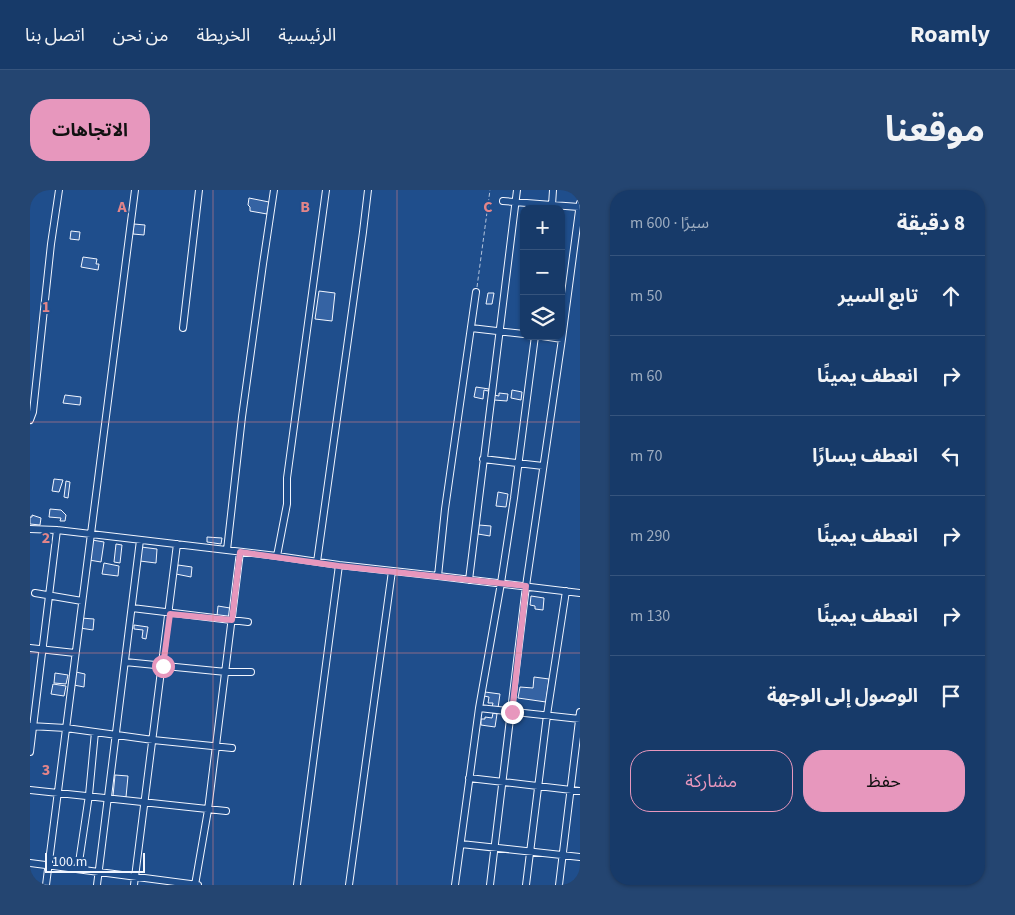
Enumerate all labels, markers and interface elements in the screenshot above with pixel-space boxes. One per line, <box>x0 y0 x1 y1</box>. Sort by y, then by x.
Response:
text: Roamly <box>910 17 990 52</box>
text: اتصل بنا <box>25 23 85 48</box>
text: من نحن <box>113 23 168 48</box>
text: الخريطة <box>196 23 250 48</box>
text: الرئيسية <box>278 23 336 48</box>
button: الاتجاهات <box>30 99 150 161</box>
text: موقعنا <box>885 105 985 155</box>
text: A <box>116 196 127 218</box>
text: B <box>300 196 310 218</box>
text: C <box>483 196 493 218</box>
map controls <box>520 205 565 340</box>
button: + <box>520 205 565 250</box>
text: 8 دقيقة <box>897 208 965 238</box>
text: سيرًا · 600 m <box>630 212 709 234</box>
button: − <box>520 250 565 295</box>
icon: ahead <box>937 282 965 310</box>
text: تابع السير <box>838 283 918 310</box>
text: 50 m <box>630 285 662 307</box>
button: layers <box>520 295 565 340</box>
text: 1 <box>42 296 50 318</box>
icon: right <box>937 362 965 390</box>
text: انعطف يمينًا <box>817 363 918 390</box>
text: 60 m <box>630 365 662 387</box>
icon: left <box>937 442 965 470</box>
text: انعطف يسارًا <box>812 443 918 470</box>
text: 70 m <box>630 445 662 467</box>
icon: right <box>937 522 965 550</box>
text: انعطف يمينًا <box>817 523 918 550</box>
text: 290 m <box>630 525 670 547</box>
text: 2 <box>42 527 50 549</box>
icon: right <box>937 602 965 630</box>
text: انعطف يمينًا <box>817 603 918 630</box>
text: 130 m <box>630 605 670 627</box>
route start <box>152 655 175 678</box>
icon: arrive <box>937 682 965 710</box>
text: الوصول إلى الوجهة <box>767 683 918 710</box>
route end <box>501 701 524 724</box>
button: مشاركة <box>630 750 793 812</box>
button: حفظ <box>803 750 965 812</box>
text: 3 <box>42 759 50 781</box>
scale bar <box>45 850 145 873</box>
text: 100 m <box>52 852 87 872</box>

